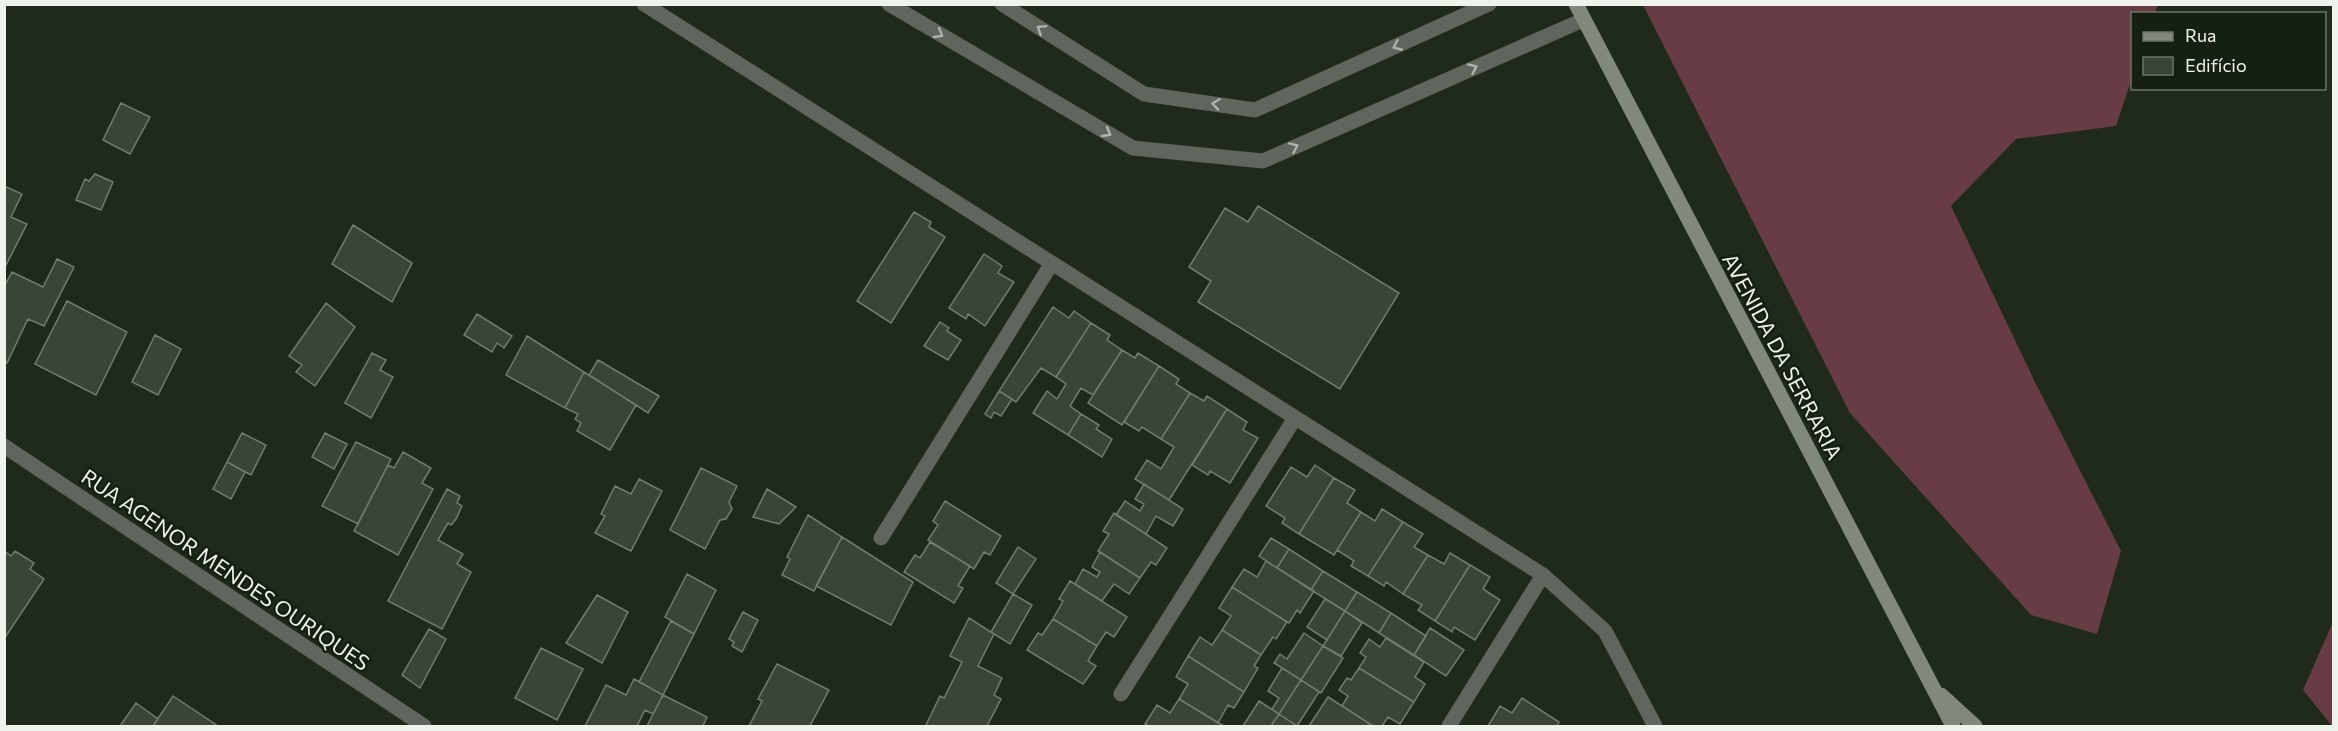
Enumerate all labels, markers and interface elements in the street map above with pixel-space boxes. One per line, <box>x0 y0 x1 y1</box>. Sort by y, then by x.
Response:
legend <box>2131 12 2326 90</box>
text: Rua <box>2185 24 2216 46</box>
one-way arrow <box>1037 25 1047 37</box>
one-way arrow <box>933 27 943 38</box>
one-way arrow <box>1392 38 1403 50</box>
text: Edifício <box>2185 54 2247 76</box>
one-way arrow <box>1466 63 1477 75</box>
one-way arrow <box>1212 99 1221 111</box>
one-way arrow <box>1101 126 1111 137</box>
one-way arrow <box>1288 142 1299 154</box>
street label: AVENIDA DA SERRARIA <box>1718 249 1848 463</box>
street label: RUA AGENOR MENDES OURIQUES <box>77 463 375 675</box>

